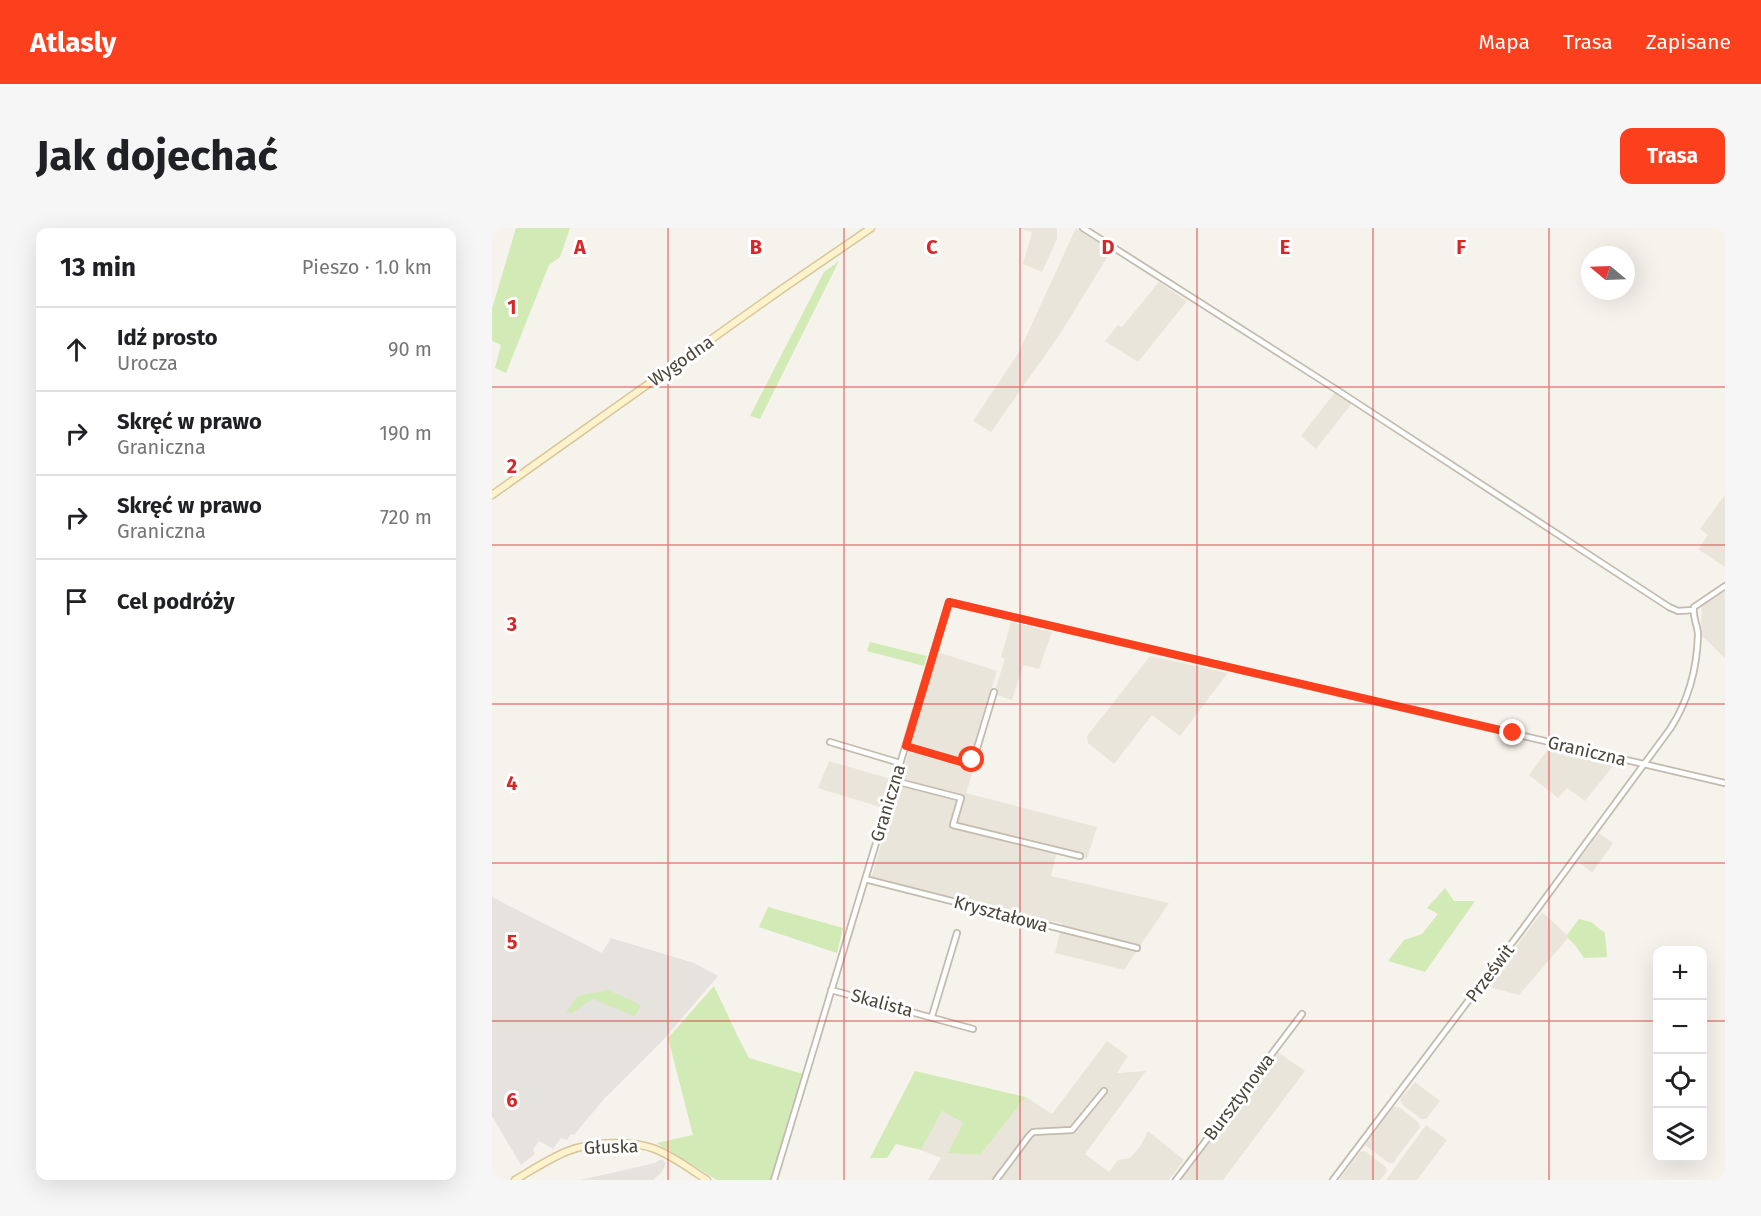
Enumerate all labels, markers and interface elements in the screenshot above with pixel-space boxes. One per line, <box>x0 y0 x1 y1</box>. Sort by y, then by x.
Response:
text: Atlasly <box>30 26 116 59</box>
text: Mapa <box>1478 29 1530 55</box>
text: Trasa <box>1563 29 1613 55</box>
text: Zapisane <box>1646 29 1731 55</box>
button: Trasa <box>1620 128 1725 184</box>
text: Jak dojechać <box>36 131 278 181</box>
text: A <box>573 235 587 259</box>
text: B <box>750 235 762 259</box>
text: C <box>926 235 938 259</box>
text: D <box>1101 235 1115 259</box>
text: E <box>1280 235 1290 259</box>
text: F <box>1456 235 1466 259</box>
north arrow <box>1581 246 1635 300</box>
text: 13 min <box>60 252 136 283</box>
text: Pieszo · 1.0 km <box>302 255 432 279</box>
text: 1 <box>507 295 517 319</box>
text: Idź prosto <box>117 324 218 351</box>
street label: Wygodna <box>644 331 718 391</box>
icon: ahead <box>60 333 93 366</box>
text: 90 m <box>388 337 432 361</box>
text: Urocza <box>117 351 178 375</box>
text: Skręć w prawo <box>117 408 262 435</box>
icon: right <box>60 417 93 450</box>
text: 190 m <box>379 421 432 445</box>
text: Graniczna <box>117 435 206 459</box>
text: 2 <box>507 454 517 478</box>
text: Skręć w prawo <box>117 492 262 519</box>
icon: right <box>60 501 93 534</box>
text: 720 m <box>380 505 432 529</box>
text: Graniczna <box>117 519 206 543</box>
icon: arrive <box>60 585 93 618</box>
text: Cel podróży <box>117 588 235 615</box>
text: 3 <box>506 612 517 636</box>
route end <box>1499 719 1525 745</box>
street label: Graniczna <box>1546 731 1628 771</box>
route start <box>958 746 984 772</box>
street label: Graniczna <box>866 762 910 844</box>
text: 4 <box>506 771 518 795</box>
street label: Kryształowa <box>951 891 1051 937</box>
text: 5 <box>507 930 518 954</box>
street label: Prześwit <box>1461 939 1519 1006</box>
map controls <box>1653 946 1707 1162</box>
button: + <box>1653 946 1707 1000</box>
street label: Skalista <box>849 984 915 1022</box>
button: − <box>1653 1000 1707 1054</box>
street label: Bursztynowa <box>1199 1049 1279 1145</box>
button: locate <box>1653 1054 1707 1108</box>
text: 6 <box>506 1088 518 1112</box>
button: layers <box>1653 1108 1707 1162</box>
street label: Głuska <box>583 1135 639 1159</box>

